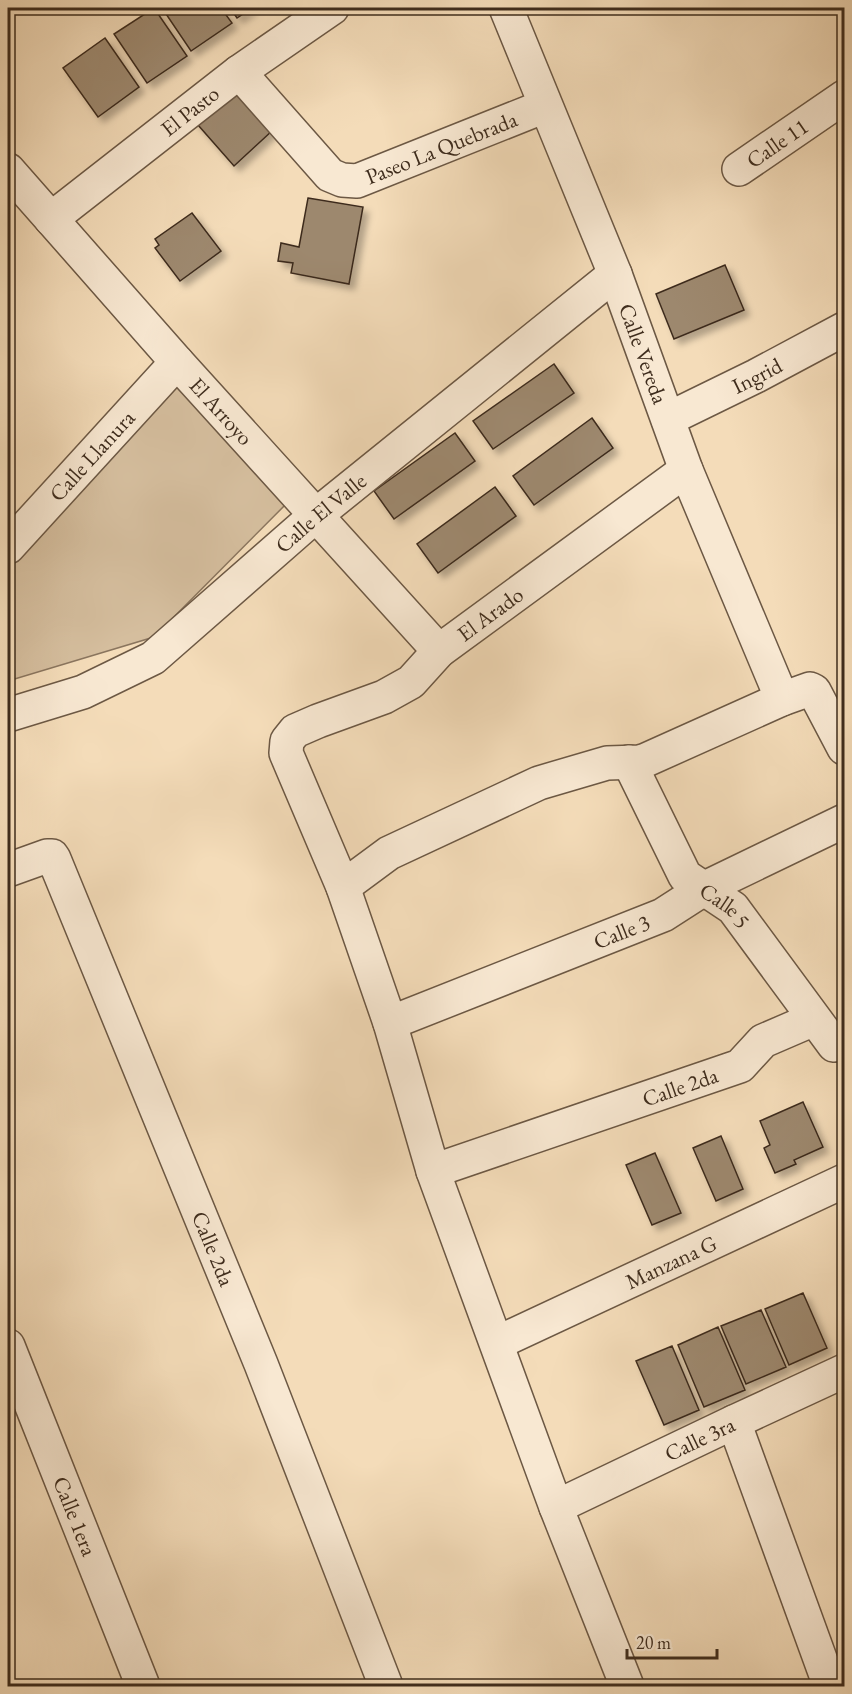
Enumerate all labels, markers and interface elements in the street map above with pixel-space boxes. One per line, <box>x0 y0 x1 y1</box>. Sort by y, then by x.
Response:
street label: El Pasto <box>154 79 225 143</box>
street label: Paseo La Quebrada <box>361 104 521 191</box>
street label: Calle 11 <box>740 111 814 174</box>
street label: Calle Vereda <box>612 299 675 408</box>
street label: Ingrid <box>727 350 788 400</box>
street label: El Arroyo <box>183 371 260 451</box>
street label: Calle Llanura <box>42 403 141 507</box>
street label: Calle El Valle <box>269 466 372 559</box>
street label: El Arado <box>451 580 529 648</box>
street label: Calle 5 <box>694 875 757 934</box>
street label: Calle 3 <box>589 907 654 956</box>
street label: Calle 2da <box>638 1060 722 1113</box>
street label: Calle 2da <box>185 1207 242 1291</box>
street label: Manzana G <box>621 1228 721 1296</box>
street label: Calle 3ra <box>660 1409 740 1468</box>
street label: Calle 1era <box>47 1472 104 1560</box>
scale bar <box>627 1622 717 1660</box>
text: 20 m <box>636 1631 671 1654</box>

